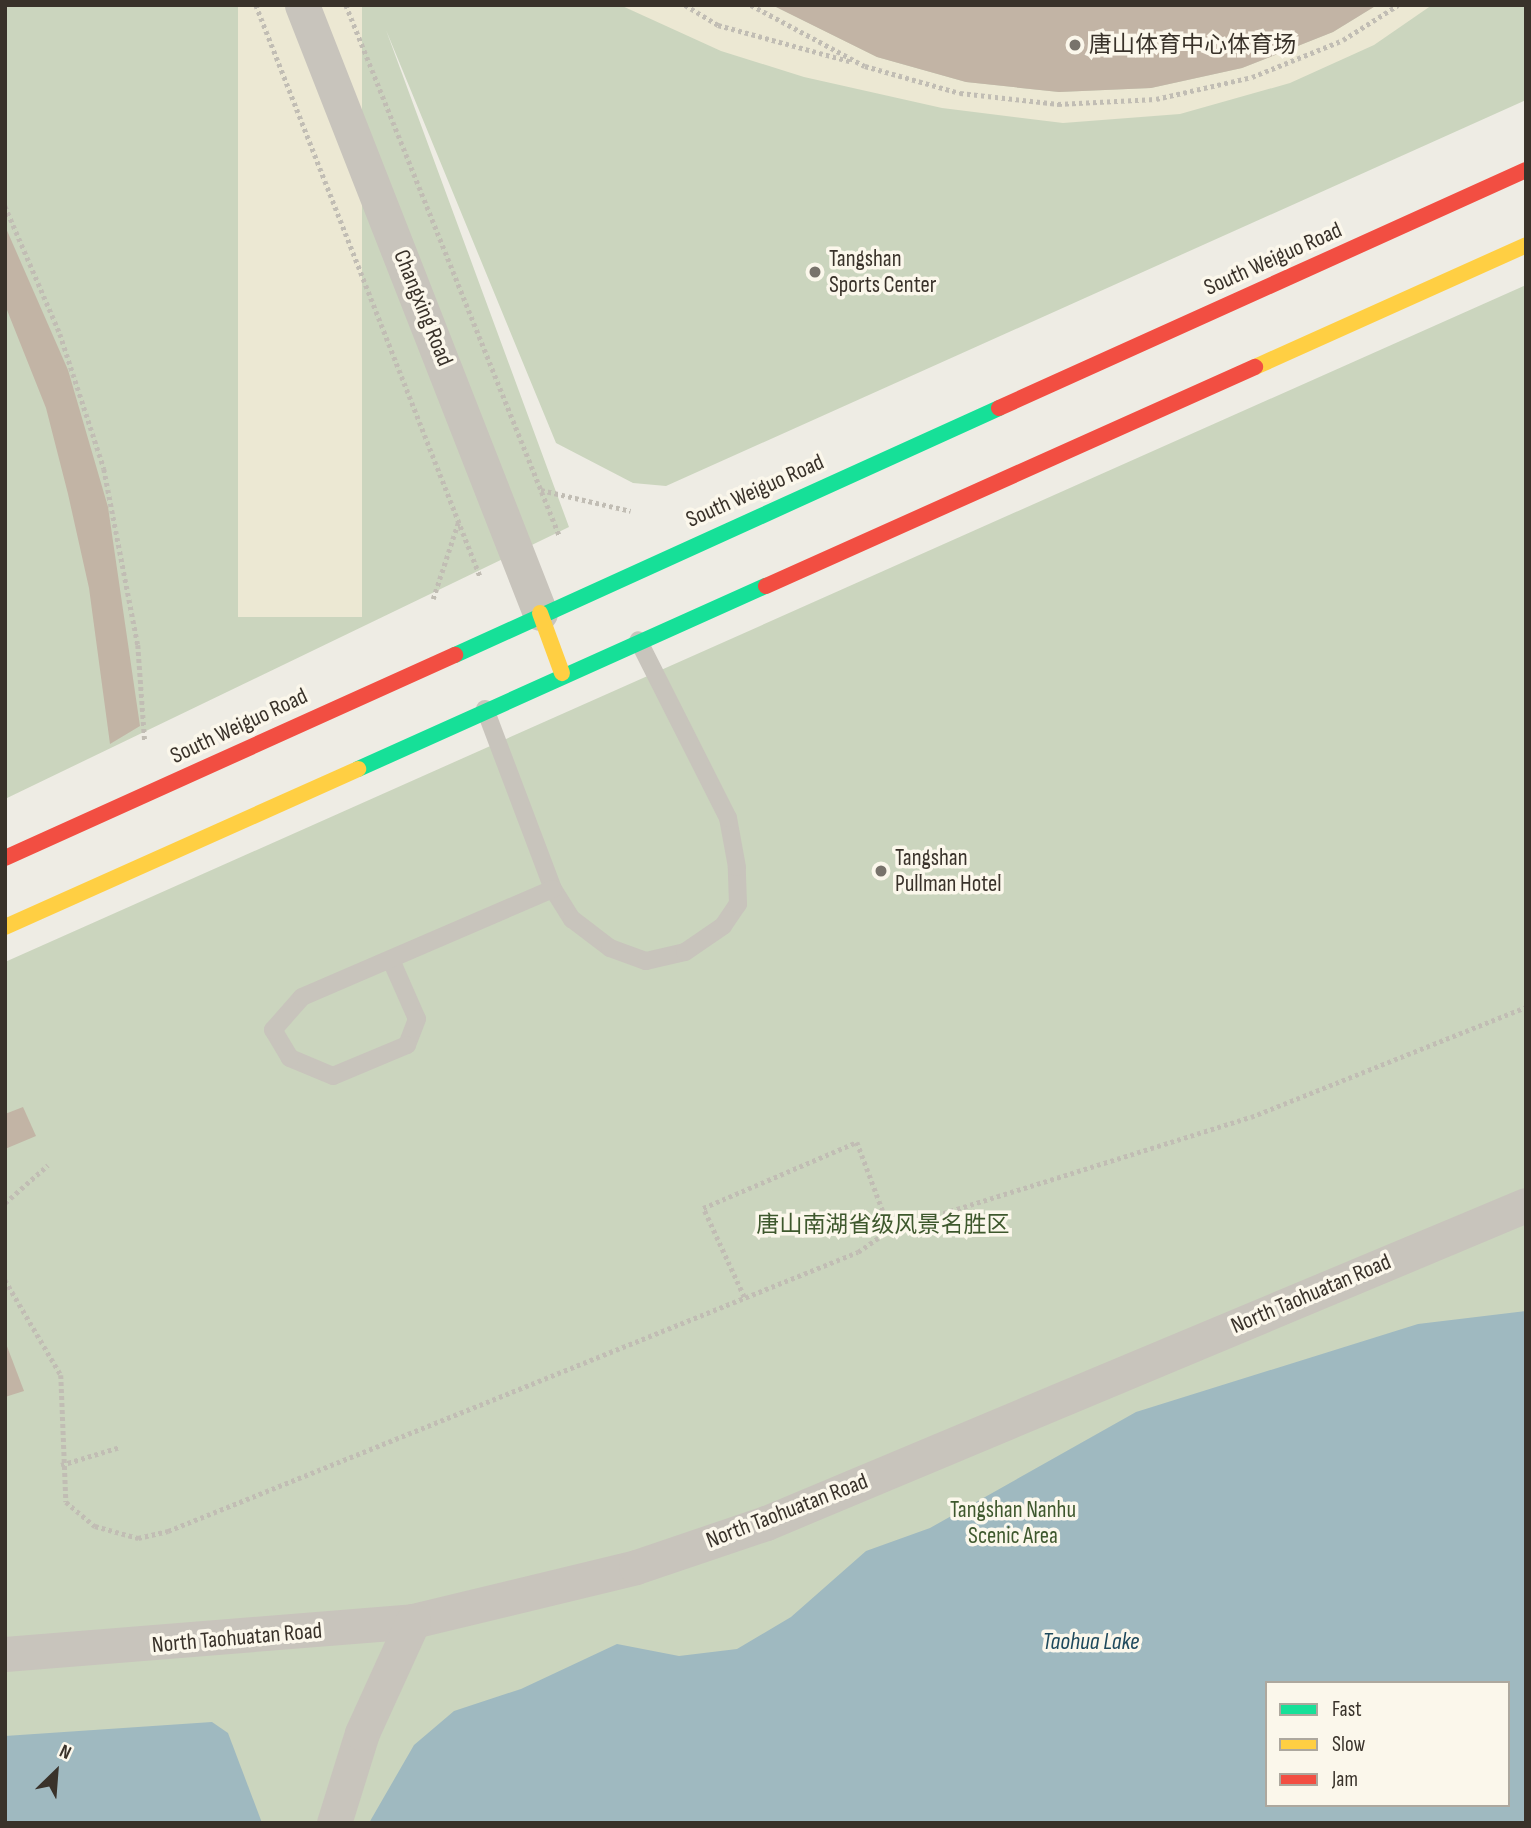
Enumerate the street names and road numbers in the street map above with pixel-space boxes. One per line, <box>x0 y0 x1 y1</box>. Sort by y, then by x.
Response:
street label: South Weiguo Road <box>1200 216 1346 302</box>
street label: Changxing Road <box>387 246 459 370</box>
street label: South Weiguo Road <box>682 448 828 534</box>
street label: South Weiguo Road <box>166 682 312 770</box>
street label: North Taohuatan Road <box>1227 1248 1395 1340</box>
street label: North Taohuatan Road <box>702 1468 872 1554</box>
street label: North Taohuatan Road <box>151 1617 323 1659</box>

